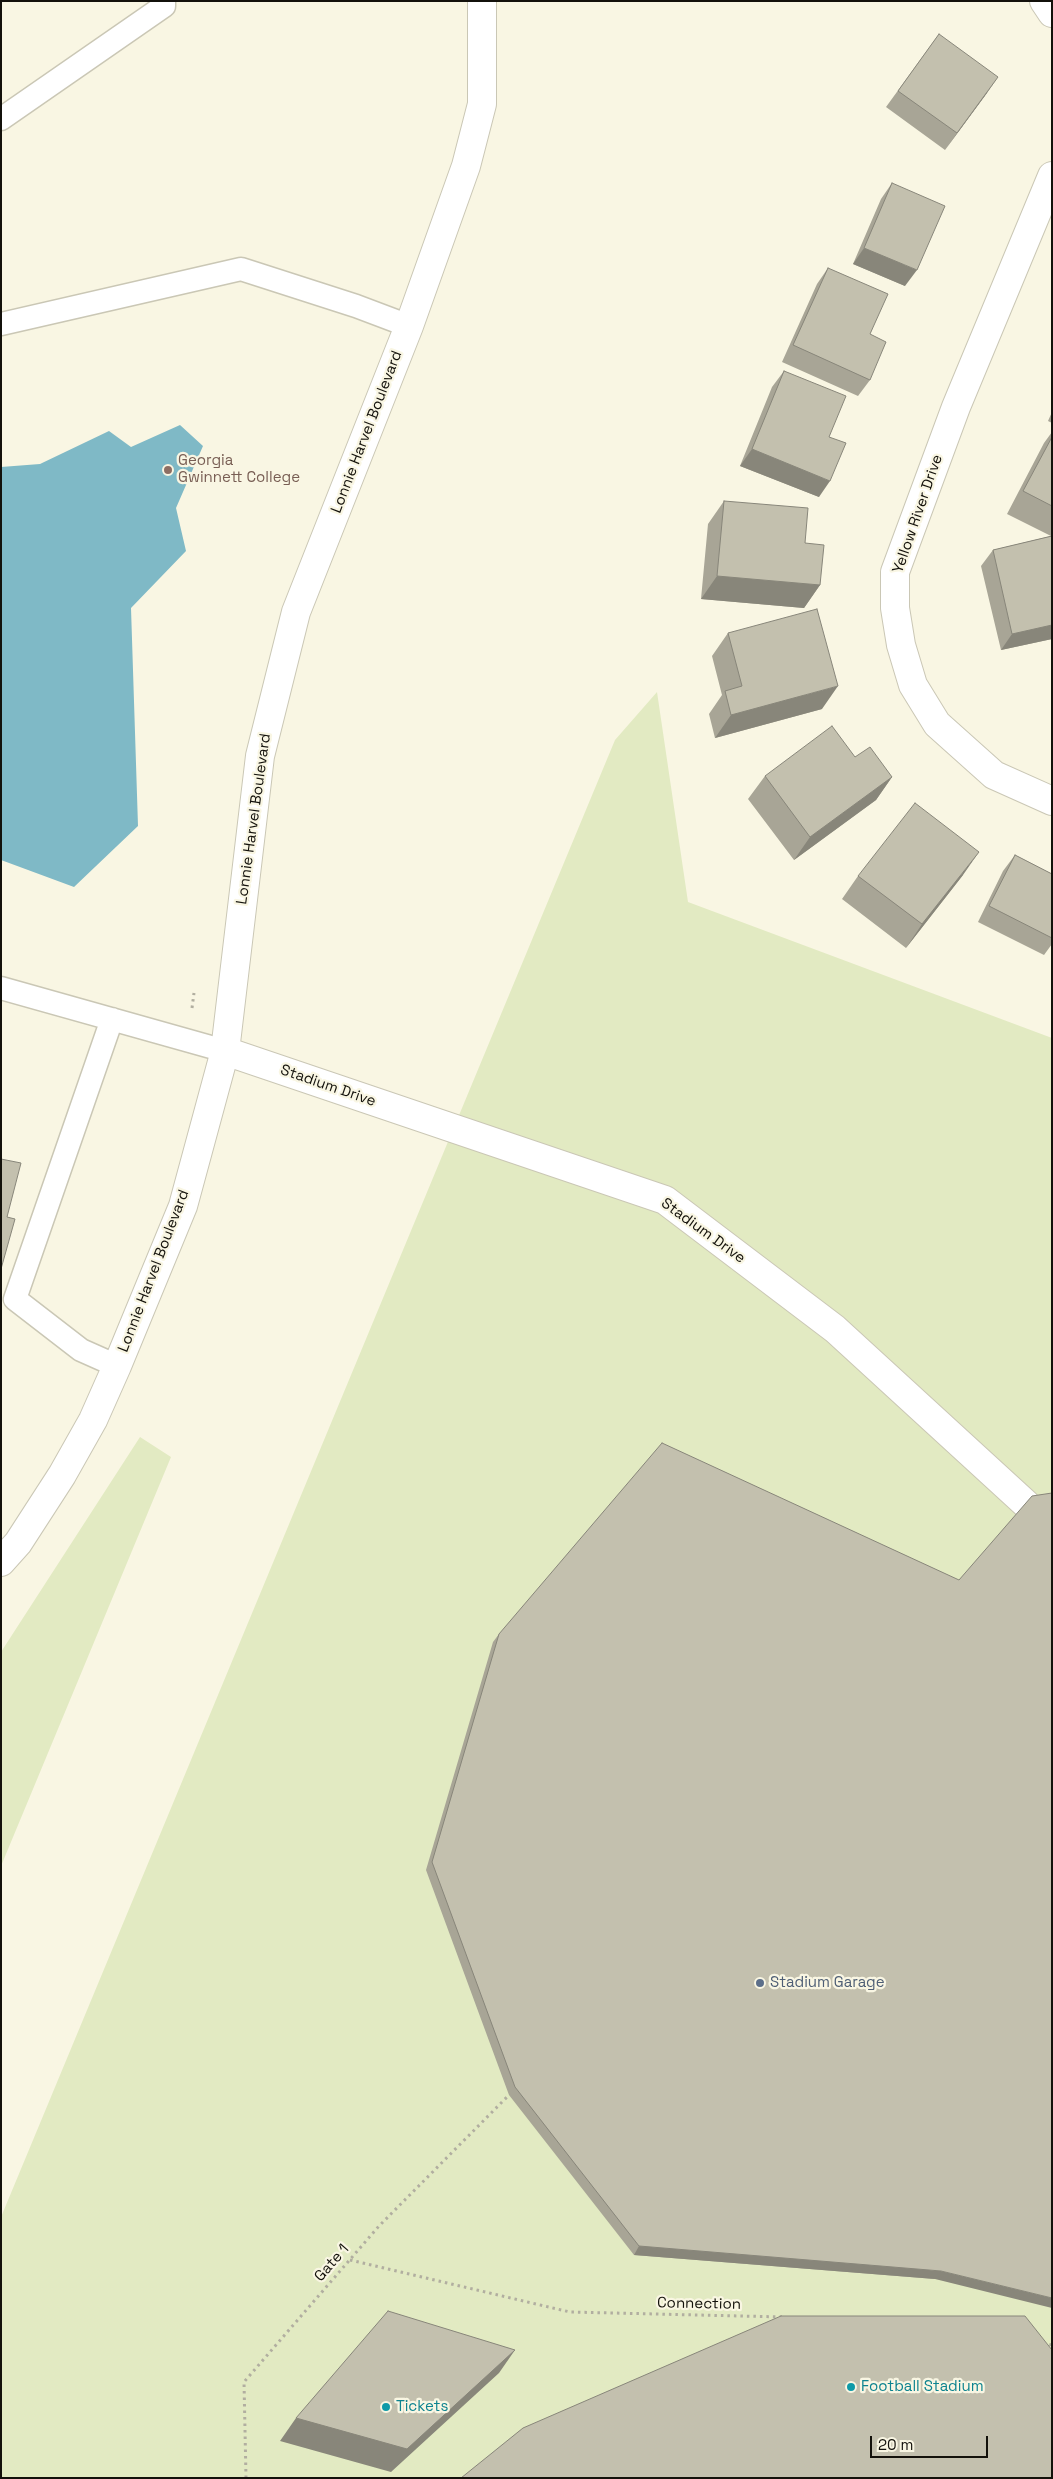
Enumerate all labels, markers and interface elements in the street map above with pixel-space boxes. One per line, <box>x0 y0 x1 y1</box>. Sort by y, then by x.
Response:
street label: Lonnie Harvel Boulevard <box>328 348 406 516</box>
place label: Georgia Gwinnett College <box>178 452 300 487</box>
street label: Yellow River Drive <box>889 452 947 576</box>
marker: Georgia Gwinnett College <box>162 464 174 476</box>
street label: Lonnie Harvel Boulevard <box>233 732 275 906</box>
street label: Stadium Drive <box>278 1061 378 1111</box>
street label: Lonnie Harvel Boulevard <box>115 1187 193 1355</box>
street label: Stadium Drive <box>657 1194 749 1268</box>
place label: Stadium Garage <box>770 1974 885 1992</box>
marker: Stadium Garage <box>754 1977 766 1989</box>
street label: Gate 1 <box>311 2241 353 2285</box>
street label: Connection <box>657 2294 741 2314</box>
place label: Football Stadium <box>861 2378 984 2396</box>
marker: Football Stadium <box>845 2381 857 2393</box>
place label: Tickets <box>396 2398 448 2416</box>
marker: Tickets <box>380 2401 392 2413</box>
scale bar <box>873 2426 990 2458</box>
text: 20 m <box>878 2435 913 2454</box>

